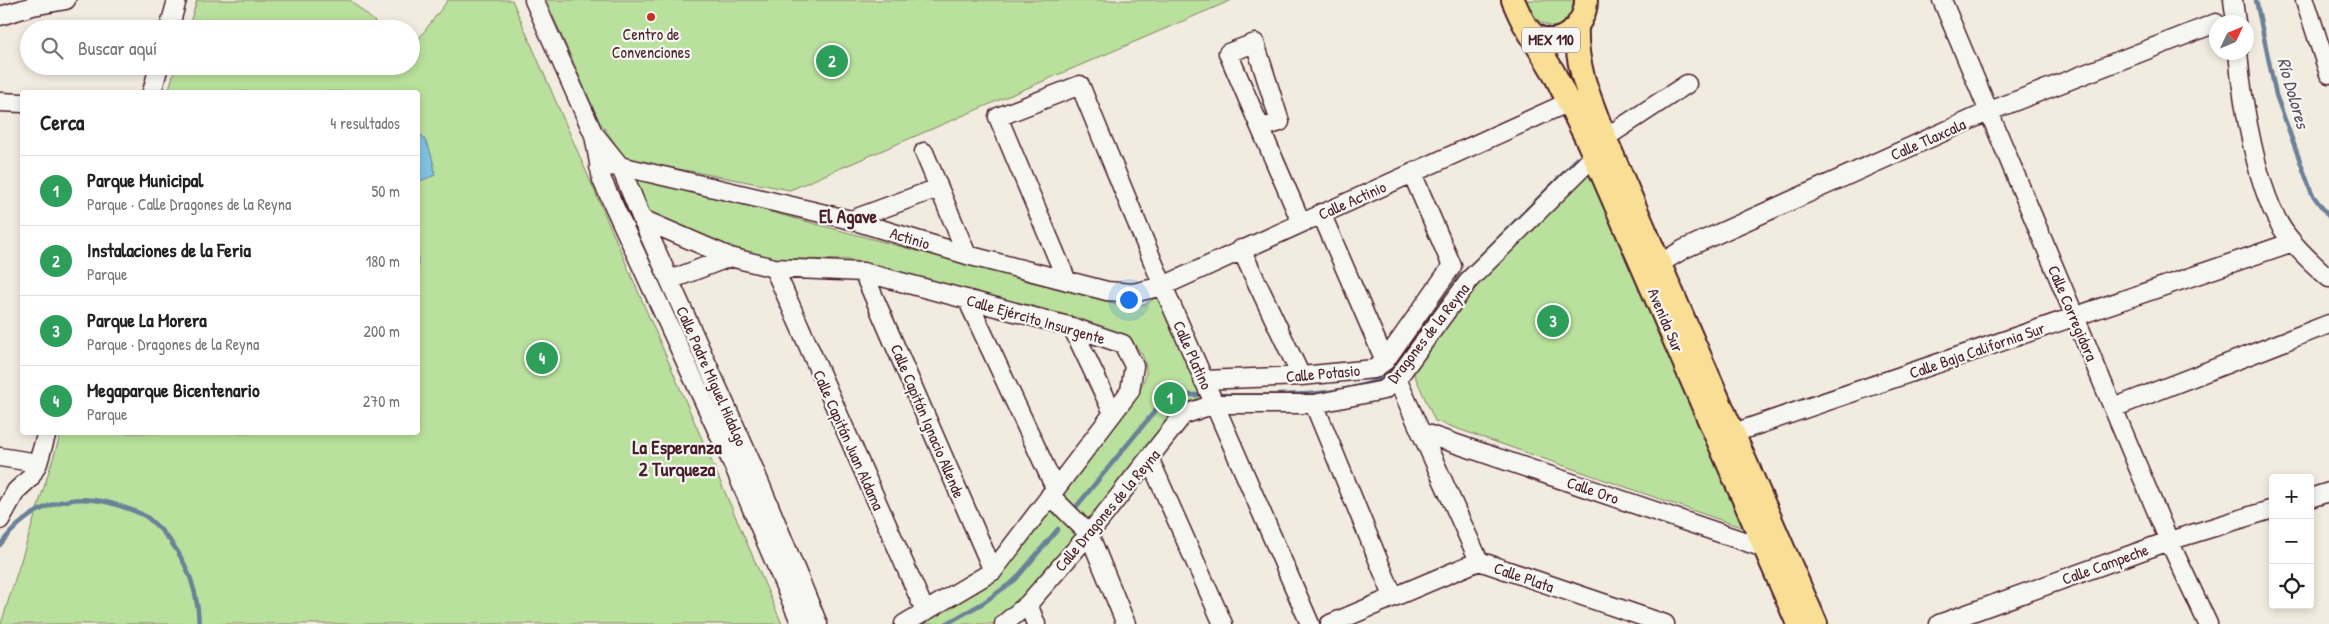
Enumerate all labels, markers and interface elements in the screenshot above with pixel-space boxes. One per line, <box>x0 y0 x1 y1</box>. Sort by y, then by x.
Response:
marker: Centro de Convenciones <box>645 11 657 23</box>
north arrow <box>2209 15 2254 60</box>
search box <box>20 20 420 75</box>
place label: Centro de Convenciones <box>612 23 690 63</box>
road number: MEX 110 <box>1522 28 1580 52</box>
icon: search <box>38 34 66 62</box>
text: Buscar aquí <box>78 35 157 61</box>
pin: 2 <box>816 42 848 80</box>
water label: Río Dolores <box>2271 55 2316 133</box>
text: Cerca <box>40 108 84 137</box>
text: 4 resultados <box>330 112 400 134</box>
street label: Calle Tlaxcala <box>1887 113 1969 165</box>
text: Parque Municipal <box>87 167 203 193</box>
street label: Calle Actinio <box>1314 175 1390 225</box>
text: 1 <box>53 180 59 202</box>
text: 50 m <box>372 180 400 202</box>
text: Parque · Calle Dragones de la Reyna <box>87 193 291 215</box>
district label: El Agave <box>819 203 878 230</box>
street label: Actinio <box>887 222 933 255</box>
text: Instalaciones de la Feria <box>87 237 251 263</box>
text: 2 <box>52 250 60 272</box>
text: 180 m <box>366 250 400 272</box>
street label: Calle Corregidora <box>2043 262 2103 364</box>
text: Parque <box>87 263 127 285</box>
street label: Dragones de la Reyna <box>1382 278 1474 388</box>
street label: Avenida Sur <box>1643 285 1689 355</box>
your location <box>1116 287 1142 313</box>
street label: Calle Ejército Insurgente <box>964 289 1108 349</box>
pin: 3 <box>1537 302 1569 340</box>
street label: Calle Padre Miguel Hidalgo <box>671 303 753 450</box>
text: Parque La Morera <box>87 307 207 333</box>
street label: Calle Baja California Sur <box>1906 316 2048 384</box>
street label: Calle Platino <box>1168 317 1218 393</box>
text: 3 <box>52 320 60 342</box>
text: 200 m <box>364 320 400 342</box>
text: Parque · Dragones de la Reyna <box>87 333 259 355</box>
pin: 4 <box>526 339 558 377</box>
street label: Calle Capitán Ignacio Allende <box>886 341 971 502</box>
street label: Calle Potasio <box>1285 359 1361 387</box>
street label: Calle Capitán Juan Aldama <box>808 366 890 514</box>
text: Megaparque Bicentenario <box>87 377 260 403</box>
pin: 1 <box>1154 379 1186 417</box>
text: 4 <box>53 390 59 412</box>
text: 270 m <box>363 390 400 412</box>
text: Parque <box>87 403 127 425</box>
district label: La Esperanza 2 Turqueza <box>632 434 722 483</box>
street label: Calle Dragones de la Reyna <box>1049 444 1165 576</box>
street label: Calle Oro <box>1564 471 1622 509</box>
map controls <box>2269 474 2314 609</box>
button: + <box>2269 474 2314 519</box>
button: − <box>2269 519 2314 564</box>
street label: Calle Campeche <box>2059 538 2152 590</box>
street label: Calle Plata <box>1491 557 1557 597</box>
button: locate <box>2269 564 2314 609</box>

